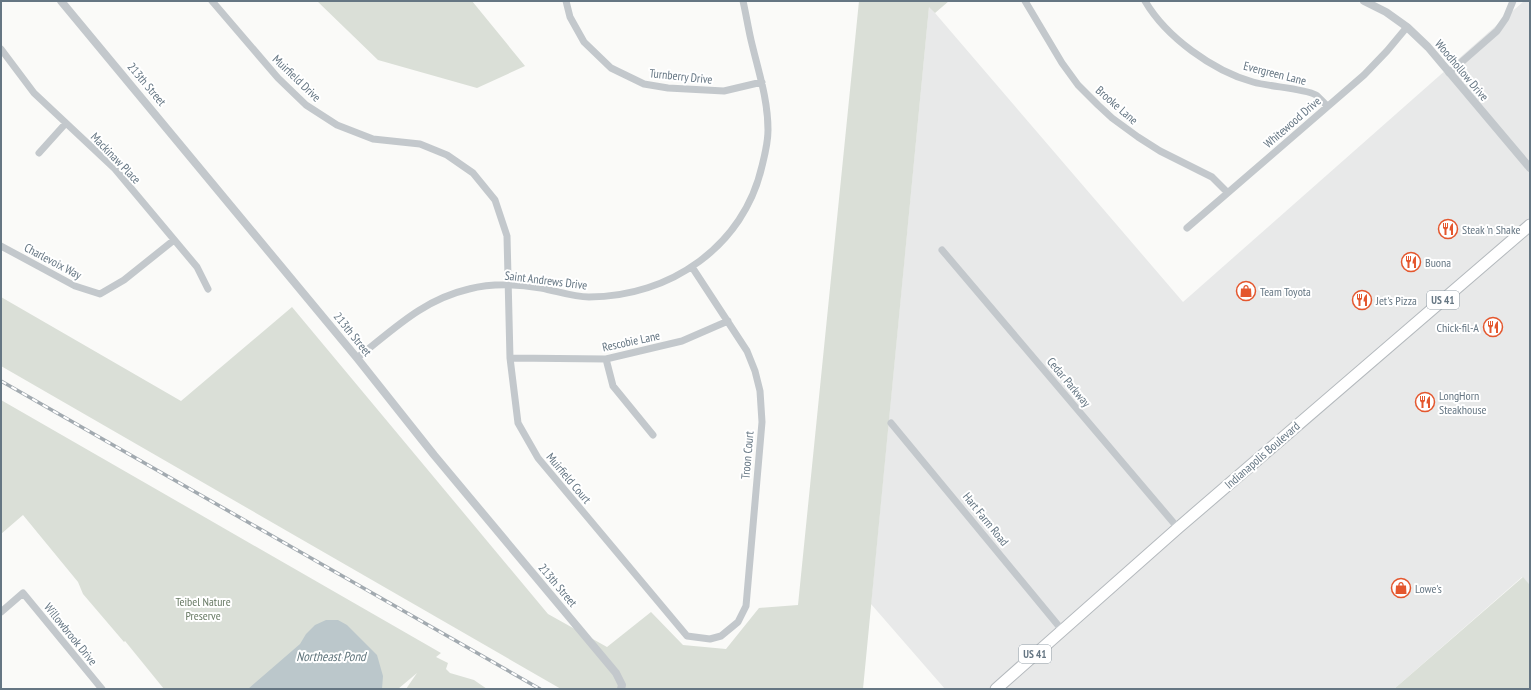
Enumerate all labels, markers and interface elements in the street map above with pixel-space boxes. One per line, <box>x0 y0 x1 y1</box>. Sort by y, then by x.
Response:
street label: Woodhollow Drive <box>1432 36 1492 104</box>
street label: Muirfield Drive <box>270 51 324 105</box>
street label: Evergreen Lane <box>1242 58 1308 88</box>
street label: 213th Street <box>124 59 170 109</box>
street label: Turnberry Drive <box>649 65 713 87</box>
street label: Brooke Lane <box>1093 83 1141 127</box>
street label: Whitewood Drive <box>1260 93 1324 151</box>
street label: Mackinaw Place <box>88 129 144 187</box>
restaurant icon: Steak 'n Shake <box>1437 218 1459 240</box>
place label: Steak 'n Shake <box>1462 222 1520 237</box>
street label: Charlevoix Way <box>22 240 85 283</box>
restaurant icon: Buona <box>1400 251 1422 273</box>
place label: Buona <box>1425 255 1451 270</box>
street label: Saint Andrews Drive <box>504 267 588 293</box>
shop icon: Team Toyota <box>1235 280 1257 302</box>
place label: Team Toyota <box>1260 284 1311 299</box>
restaurant icon: Jet's Pizza <box>1351 289 1373 311</box>
road number: US 41 <box>1427 291 1459 309</box>
place label: Jet's Pizza <box>1375 293 1417 308</box>
street label: 213th Street <box>331 309 376 360</box>
restaurant icon: Chick-fil-A <box>1482 316 1504 338</box>
place label: Chick-fil-A <box>1436 320 1479 335</box>
street label: Rescobie Lane <box>601 328 661 354</box>
street label: Cedar Parkway <box>1044 354 1094 410</box>
place label: LongHorn Steakhouse <box>1439 388 1486 417</box>
restaurant icon: LongHorn Steakhouse <box>1414 391 1436 413</box>
street label: Indianapolis Boulevard <box>1221 418 1303 492</box>
street label: Troon Court <box>737 430 757 480</box>
street label: Muirfield Court <box>543 449 595 507</box>
street label: Hart Farm Road <box>960 489 1012 549</box>
street label: 213th Street <box>535 560 581 610</box>
shop icon: Lowe's <box>1390 577 1412 599</box>
place label: Lowe's <box>1415 581 1442 596</box>
park label: Teibel Nature Preserve <box>175 594 231 623</box>
street label: Willowbrook Drive <box>41 600 101 668</box>
road number: US 41 <box>1019 645 1051 663</box>
water label: Northeast Pond <box>296 648 368 665</box>

